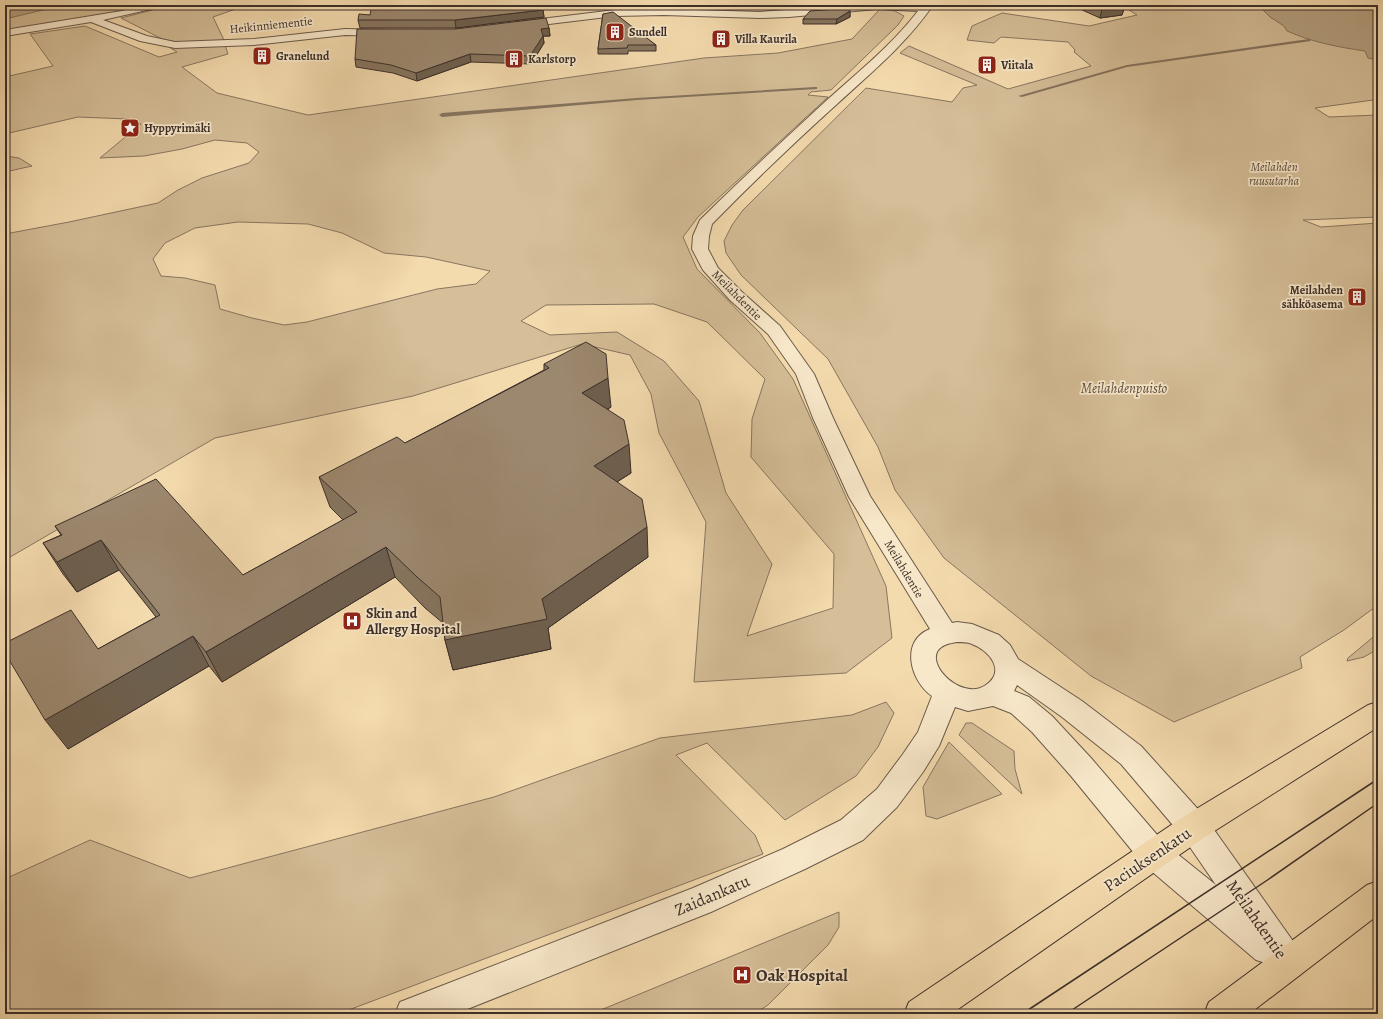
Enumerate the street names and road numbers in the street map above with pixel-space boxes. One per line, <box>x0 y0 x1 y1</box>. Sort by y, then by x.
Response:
street label: Heikinniementie <box>229 13 313 37</box>
street label: Meilahdentie <box>708 266 766 324</box>
street label: Meilahdentie <box>880 537 928 601</box>
street label: Paciuksenkatu <box>1099 821 1196 897</box>
street label: Zaidankatu <box>671 869 754 922</box>
street label: Meilahdentie <box>1221 875 1292 963</box>

